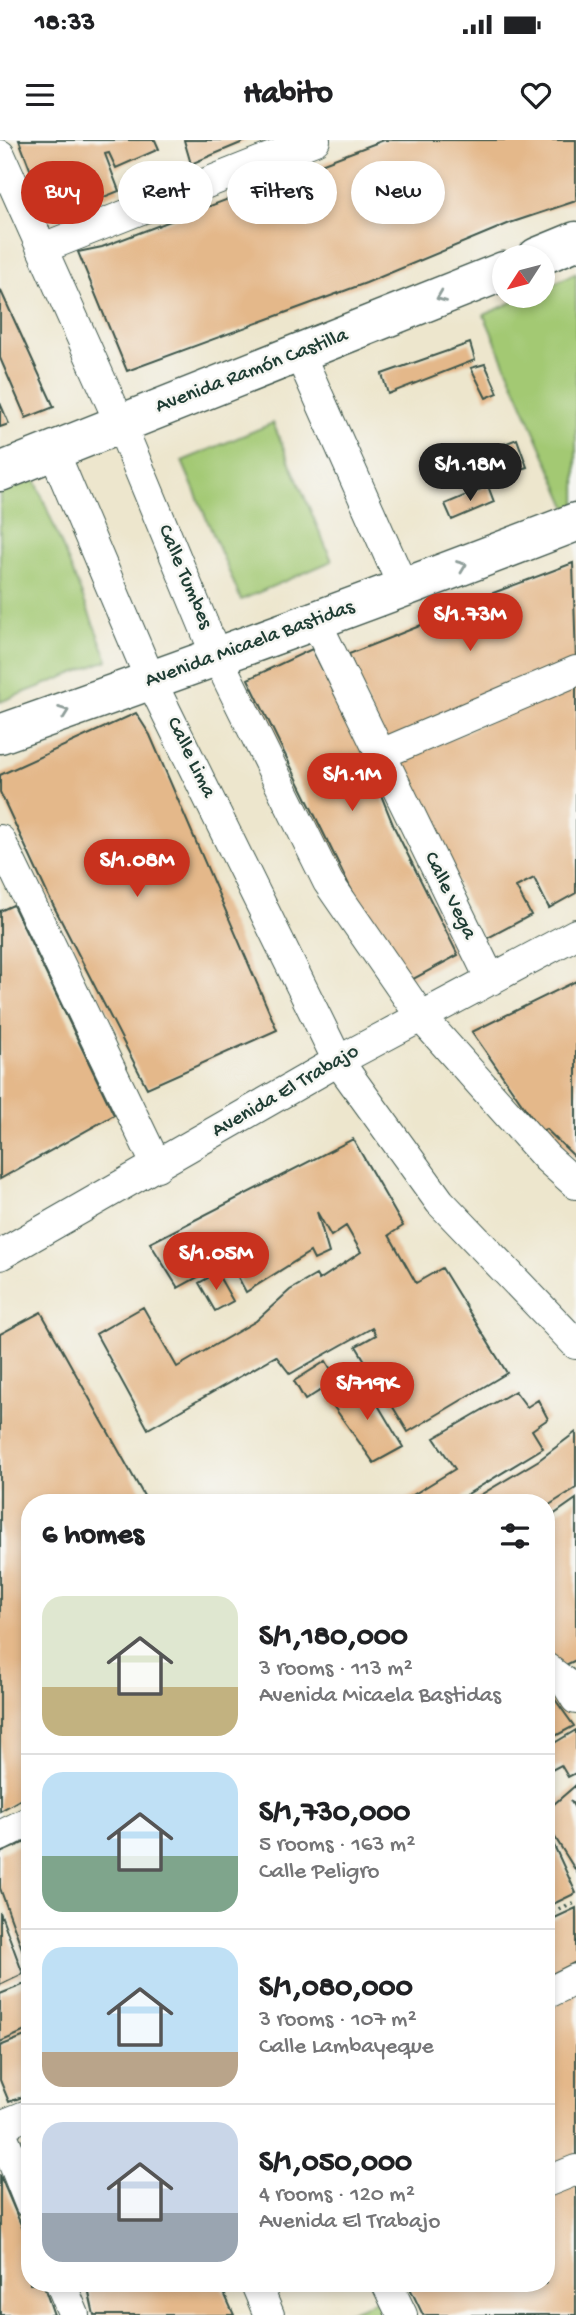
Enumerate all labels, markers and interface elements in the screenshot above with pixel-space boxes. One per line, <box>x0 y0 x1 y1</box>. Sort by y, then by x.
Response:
text: 18:33 <box>35 9 95 40</box>
icon: menu <box>21 76 59 114</box>
text: Habito <box>243 76 333 114</box>
icon: heart <box>517 76 555 114</box>
chip: Buy <box>21 161 104 224</box>
chip: Rent <box>118 161 213 224</box>
chip: Filters <box>227 161 337 224</box>
chip: New <box>351 161 445 224</box>
north arrow <box>492 245 555 308</box>
map controls <box>492 245 555 308</box>
one-way arrow <box>436 288 448 302</box>
street label: Avenida Ramón Castilla <box>152 323 353 420</box>
pin: S/1.18M <box>405 444 535 503</box>
text: S/1.18M <box>435 452 505 479</box>
street label: Calle Tumbes <box>151 521 218 634</box>
one-way arrow <box>455 561 467 575</box>
pin: S/1.73M <box>405 594 535 653</box>
street label: Avenida Micaela Bastidas <box>142 595 359 695</box>
text: S/1.73M <box>434 602 506 629</box>
one-way arrow <box>58 706 70 720</box>
street label: Calle Lima <box>160 713 221 804</box>
pin: S/1.1M <box>295 754 409 813</box>
text: S/1.1M <box>323 762 381 789</box>
pin: S/1.08M <box>72 840 202 899</box>
text: S/1.08M <box>100 848 174 875</box>
street label: Calle Vega <box>417 848 481 945</box>
street label: Avenida El Trabajo <box>208 1040 364 1144</box>
pin: S/1.05M <box>151 1232 281 1292</box>
text: S/1.05M <box>179 1241 253 1268</box>
pin: S/719K <box>310 1362 424 1422</box>
text: S/719K <box>336 1371 398 1398</box>
icon: filters <box>496 1517 534 1555</box>
text: 6 homes <box>42 1519 144 1554</box>
text: S/1,180,000 <box>259 1621 408 1656</box>
icon: home <box>98 1624 182 1708</box>
text: 3 rooms · 113 m² <box>259 1656 413 1683</box>
text: Avenida Micaela Bastidas <box>259 1683 501 1710</box>
text: S/1,730,000 <box>259 1797 410 1832</box>
icon: home <box>98 1800 182 1884</box>
text: 5 rooms · 163 m² <box>259 1832 415 1859</box>
text: Calle Peligro <box>259 1859 379 1886</box>
text: S/1,080,000 <box>259 1972 413 2007</box>
icon: home <box>98 1975 182 2059</box>
text: 3 rooms · 107 m² <box>259 2007 417 2034</box>
text: Calle Lambayeque <box>259 2034 434 2061</box>
text: S/1,050,000 <box>259 2147 412 2182</box>
icon: home <box>98 2150 182 2234</box>
text: 4 rooms · 120 m² <box>259 2182 415 2209</box>
text: Avenida El Trabajo <box>259 2209 440 2236</box>

